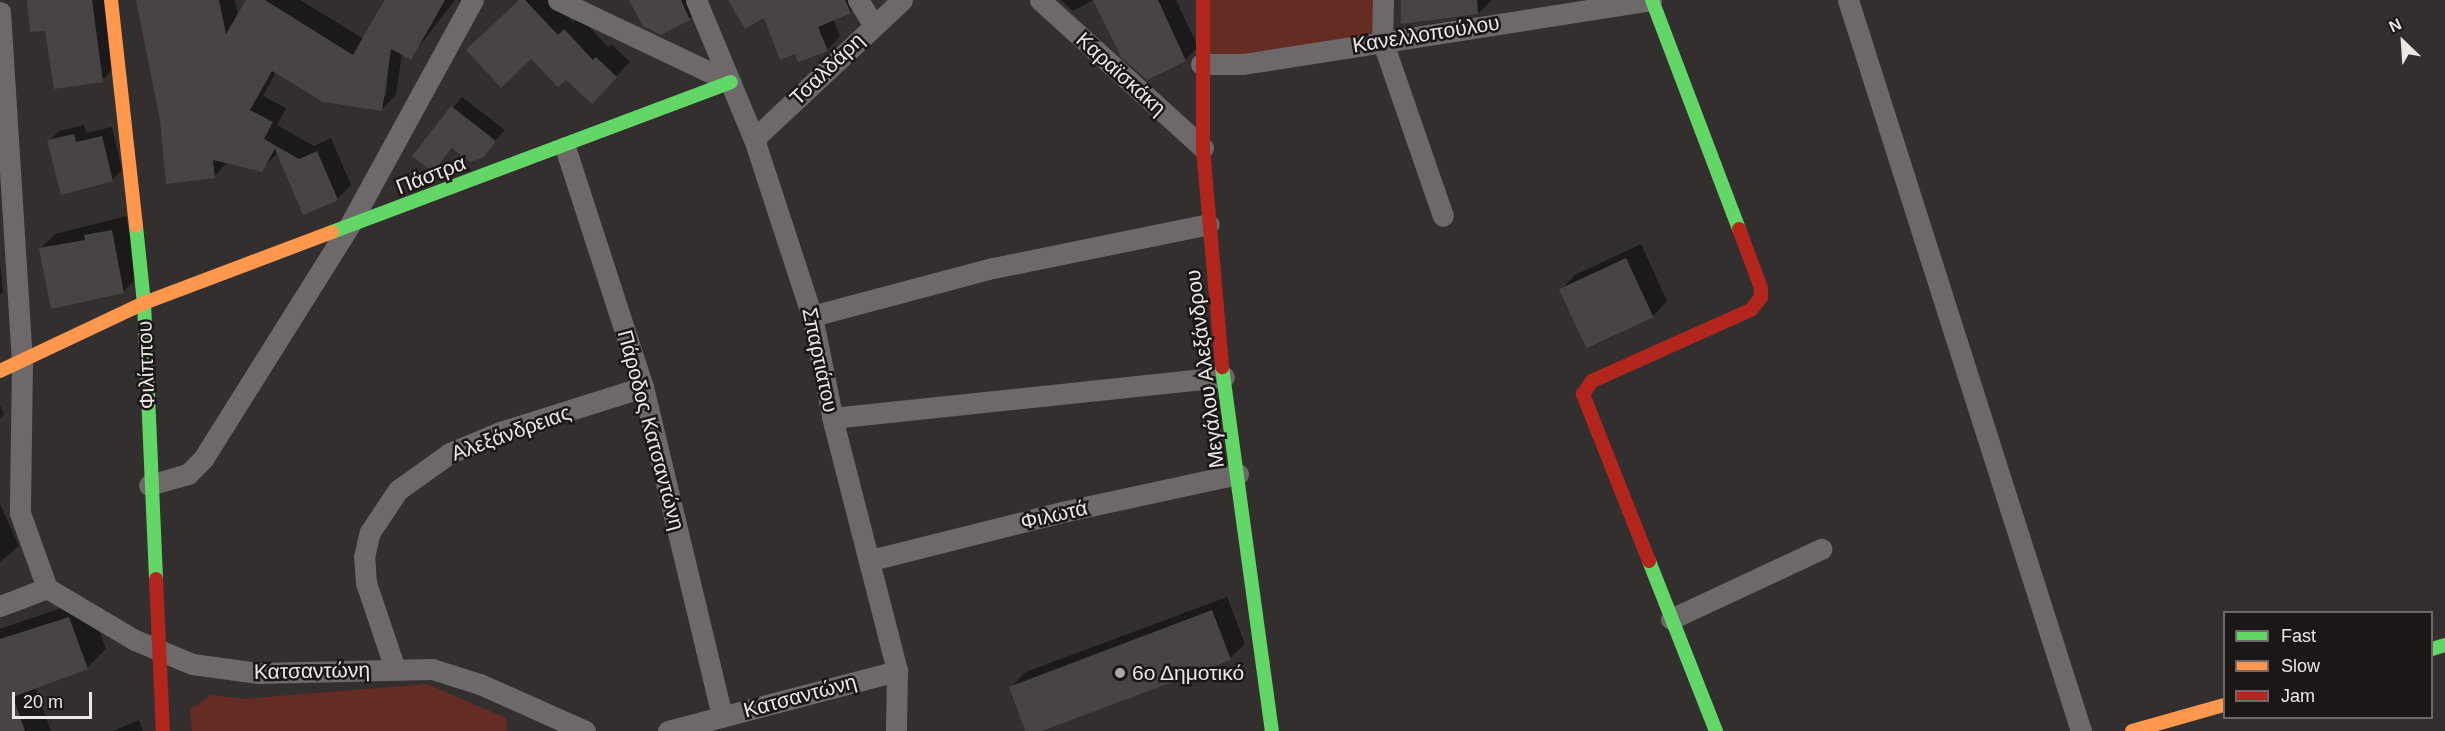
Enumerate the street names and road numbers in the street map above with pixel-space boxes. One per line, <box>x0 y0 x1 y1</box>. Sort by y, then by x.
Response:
street label: Κανελλοπούλου <box>1351 10 1501 58</box>
street label: Καραϊσκάκη <box>1071 27 1171 121</box>
street label: Τσαλδάρη <box>785 28 869 110</box>
street label: Πάστρα <box>393 150 469 200</box>
street label: Μεγάλου Αλεξάνδρου <box>1180 268 1230 470</box>
street label: Σπαρτιάτου <box>797 305 843 415</box>
street label: Φιλίππου <box>132 320 160 410</box>
street label: Πάροδος Κατσαντώνη <box>612 327 690 533</box>
street label: Αλεξάνδρειας <box>448 400 574 466</box>
street label: Φιλωτά <box>1018 495 1090 535</box>
street label: Κατσαντώνη <box>254 657 370 685</box>
street label: Κατσαντώνη <box>741 669 859 723</box>

